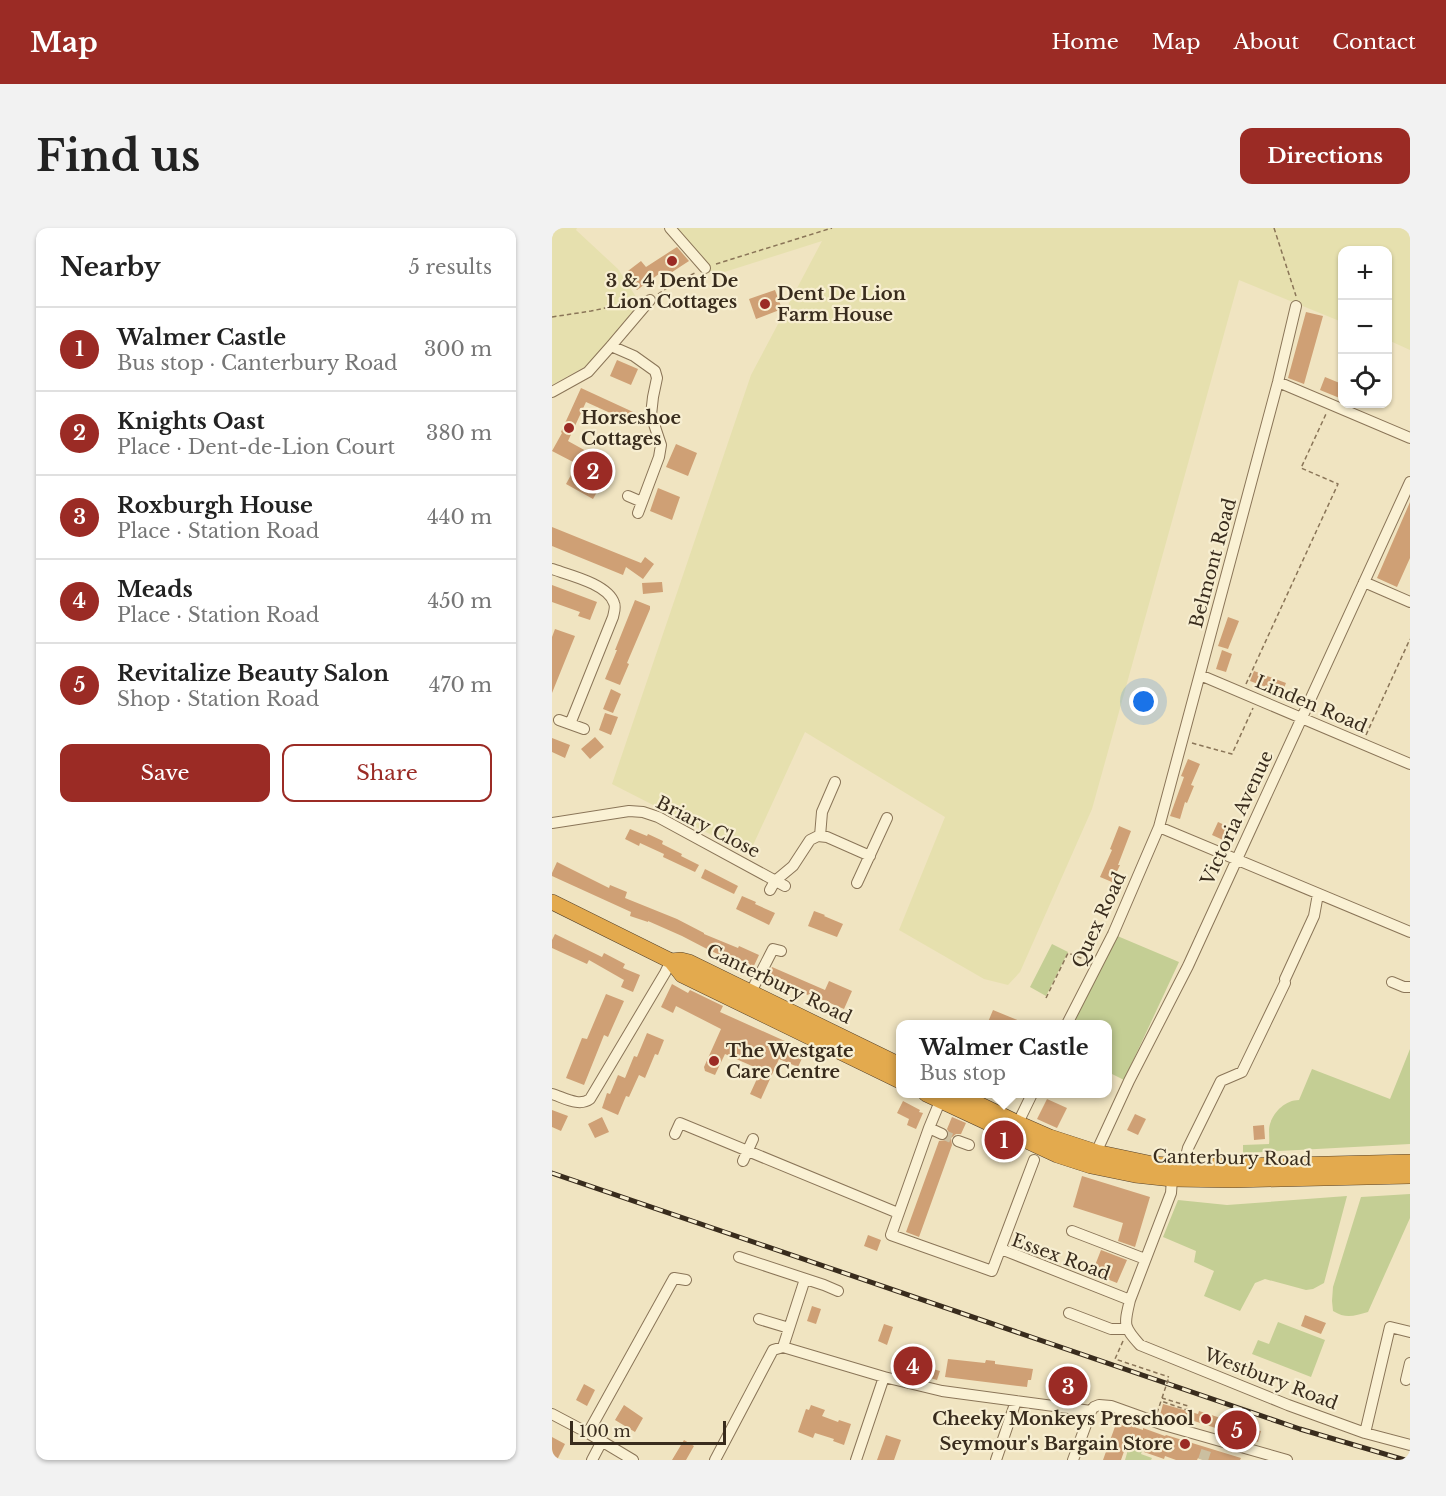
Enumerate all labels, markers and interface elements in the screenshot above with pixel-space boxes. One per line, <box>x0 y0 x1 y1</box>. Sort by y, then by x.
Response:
text: Map <box>30 25 98 60</box>
text: Home <box>1052 29 1119 55</box>
text: Map <box>1152 29 1200 55</box>
text: About <box>1233 29 1299 55</box>
text: Contact <box>1332 29 1416 55</box>
button: Directions <box>1240 128 1410 184</box>
text: Find us <box>36 130 200 182</box>
map controls <box>1338 246 1392 408</box>
button: + <box>1338 246 1392 300</box>
text: Nearby <box>60 251 161 283</box>
marker: 3 & 4 Dent De Lion Cottages <box>665 254 679 268</box>
text: 5 results <box>409 255 492 279</box>
place label: 3 & 4 Dent De Lion Cottages <box>606 270 738 313</box>
place label: Dent De Lion Farm House <box>777 283 906 326</box>
marker: Dent De Lion Farm House <box>758 297 772 311</box>
button: − <box>1338 300 1392 354</box>
text: Walmer Castle <box>117 324 286 351</box>
text: 1 <box>75 337 84 361</box>
text: 300 m <box>424 337 492 361</box>
text: Bus stop · Canterbury Road <box>117 351 398 375</box>
button: locate <box>1338 354 1392 408</box>
place label: Horseshoe Cottages <box>581 407 681 450</box>
text: Knights Oast <box>117 408 265 435</box>
text: 2 <box>73 421 86 445</box>
text: 380 m <box>426 421 492 445</box>
marker: Horseshoe Cottages <box>562 421 576 435</box>
text: Place · Dent-de-Lion Court <box>117 435 395 459</box>
pin: 2 <box>574 448 612 494</box>
text: Roxburgh House <box>117 492 313 519</box>
street label: Belmont Road <box>1185 496 1241 630</box>
text: 3 <box>73 505 86 529</box>
text: 440 m <box>427 505 492 529</box>
text: Place · Station Road <box>117 519 319 543</box>
text: Meads <box>117 576 193 603</box>
text: 4 <box>73 589 86 613</box>
text: 450 m <box>427 589 492 613</box>
text: Place · Station Road <box>117 603 319 627</box>
text: Revitalize Beauty Salon <box>117 660 389 687</box>
street label: Linden Road <box>1252 671 1370 737</box>
text: 5 <box>74 673 85 697</box>
text: 470 m <box>429 673 492 697</box>
text: Shop · Station Road <box>117 687 319 711</box>
your location <box>1129 687 1158 716</box>
button: Save <box>60 744 270 802</box>
button: Share <box>282 744 492 802</box>
street label: Victoria Avenue <box>1196 747 1278 890</box>
street label: Briary Close <box>652 791 764 863</box>
street label: Quex Road <box>1067 869 1131 971</box>
street label: Canterbury Road <box>703 939 855 1029</box>
popup <box>896 1020 1112 1098</box>
text: Walmer Castle <box>919 1034 1089 1061</box>
place label: The Westgate Care Centre <box>726 1040 854 1083</box>
marker: The Westgate Care Centre <box>707 1054 721 1068</box>
text: Bus stop <box>919 1061 1006 1085</box>
pin: 1 <box>984 1118 1024 1162</box>
street label: Canterbury Road <box>1152 1146 1312 1170</box>
street label: Essex Road <box>1009 1229 1113 1285</box>
street label: Westbury Road <box>1200 1343 1341 1415</box>
pin: 4 <box>894 1344 932 1388</box>
pin: 3 <box>1048 1364 1088 1408</box>
place label: Cheeky Monkeys Preschool <box>932 1408 1195 1430</box>
pin: 5 <box>1218 1408 1256 1452</box>
marker: Cheeky Monkeys Preschool <box>1199 1412 1213 1426</box>
scale bar <box>570 1418 726 1446</box>
text: 100 m <box>579 1421 631 1441</box>
place label: Seymour's Bargain Store <box>940 1433 1173 1455</box>
marker: Seymour's Bargain Store <box>1178 1437 1192 1451</box>

